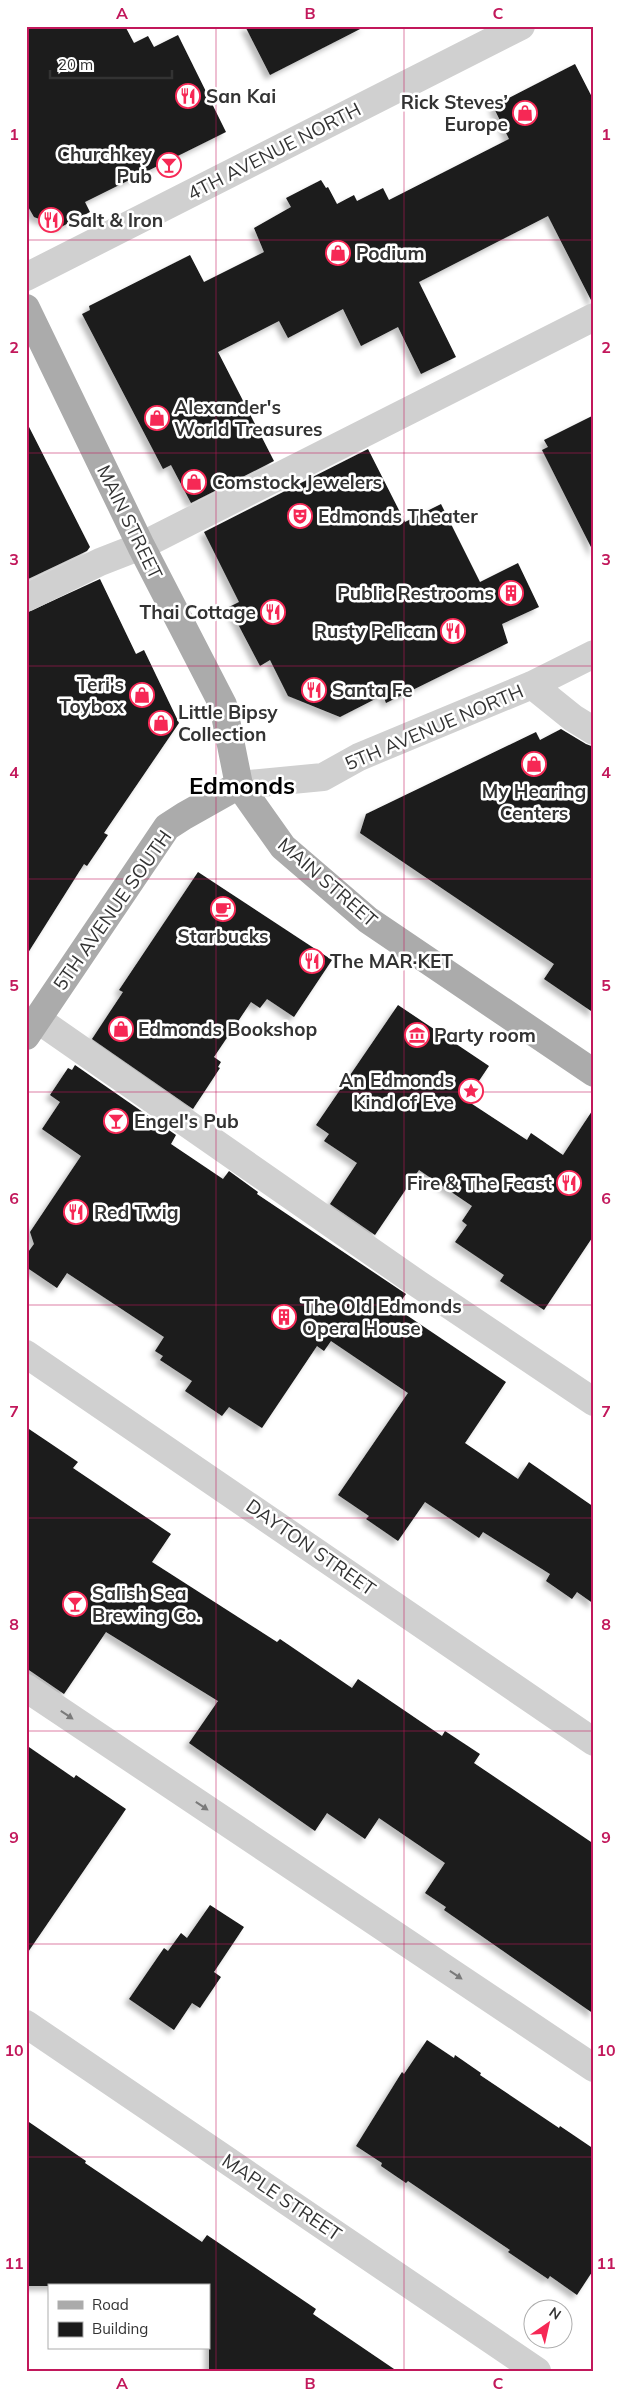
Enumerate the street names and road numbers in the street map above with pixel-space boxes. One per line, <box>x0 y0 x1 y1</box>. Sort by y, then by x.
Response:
street label: 4TH AVENUE NORTH <box>183 97 365 205</box>
street label: MAIN STREET <box>92 461 168 583</box>
street label: 5TH AVENUE NORTH <box>341 679 527 775</box>
street label: 5TH AVENUE SOUTH <box>48 825 176 995</box>
street label: MAIN STREET <box>273 832 383 932</box>
street label: DAYTON STREET <box>242 1493 381 1601</box>
street label: MAPLE STREET <box>218 2148 347 2246</box>

